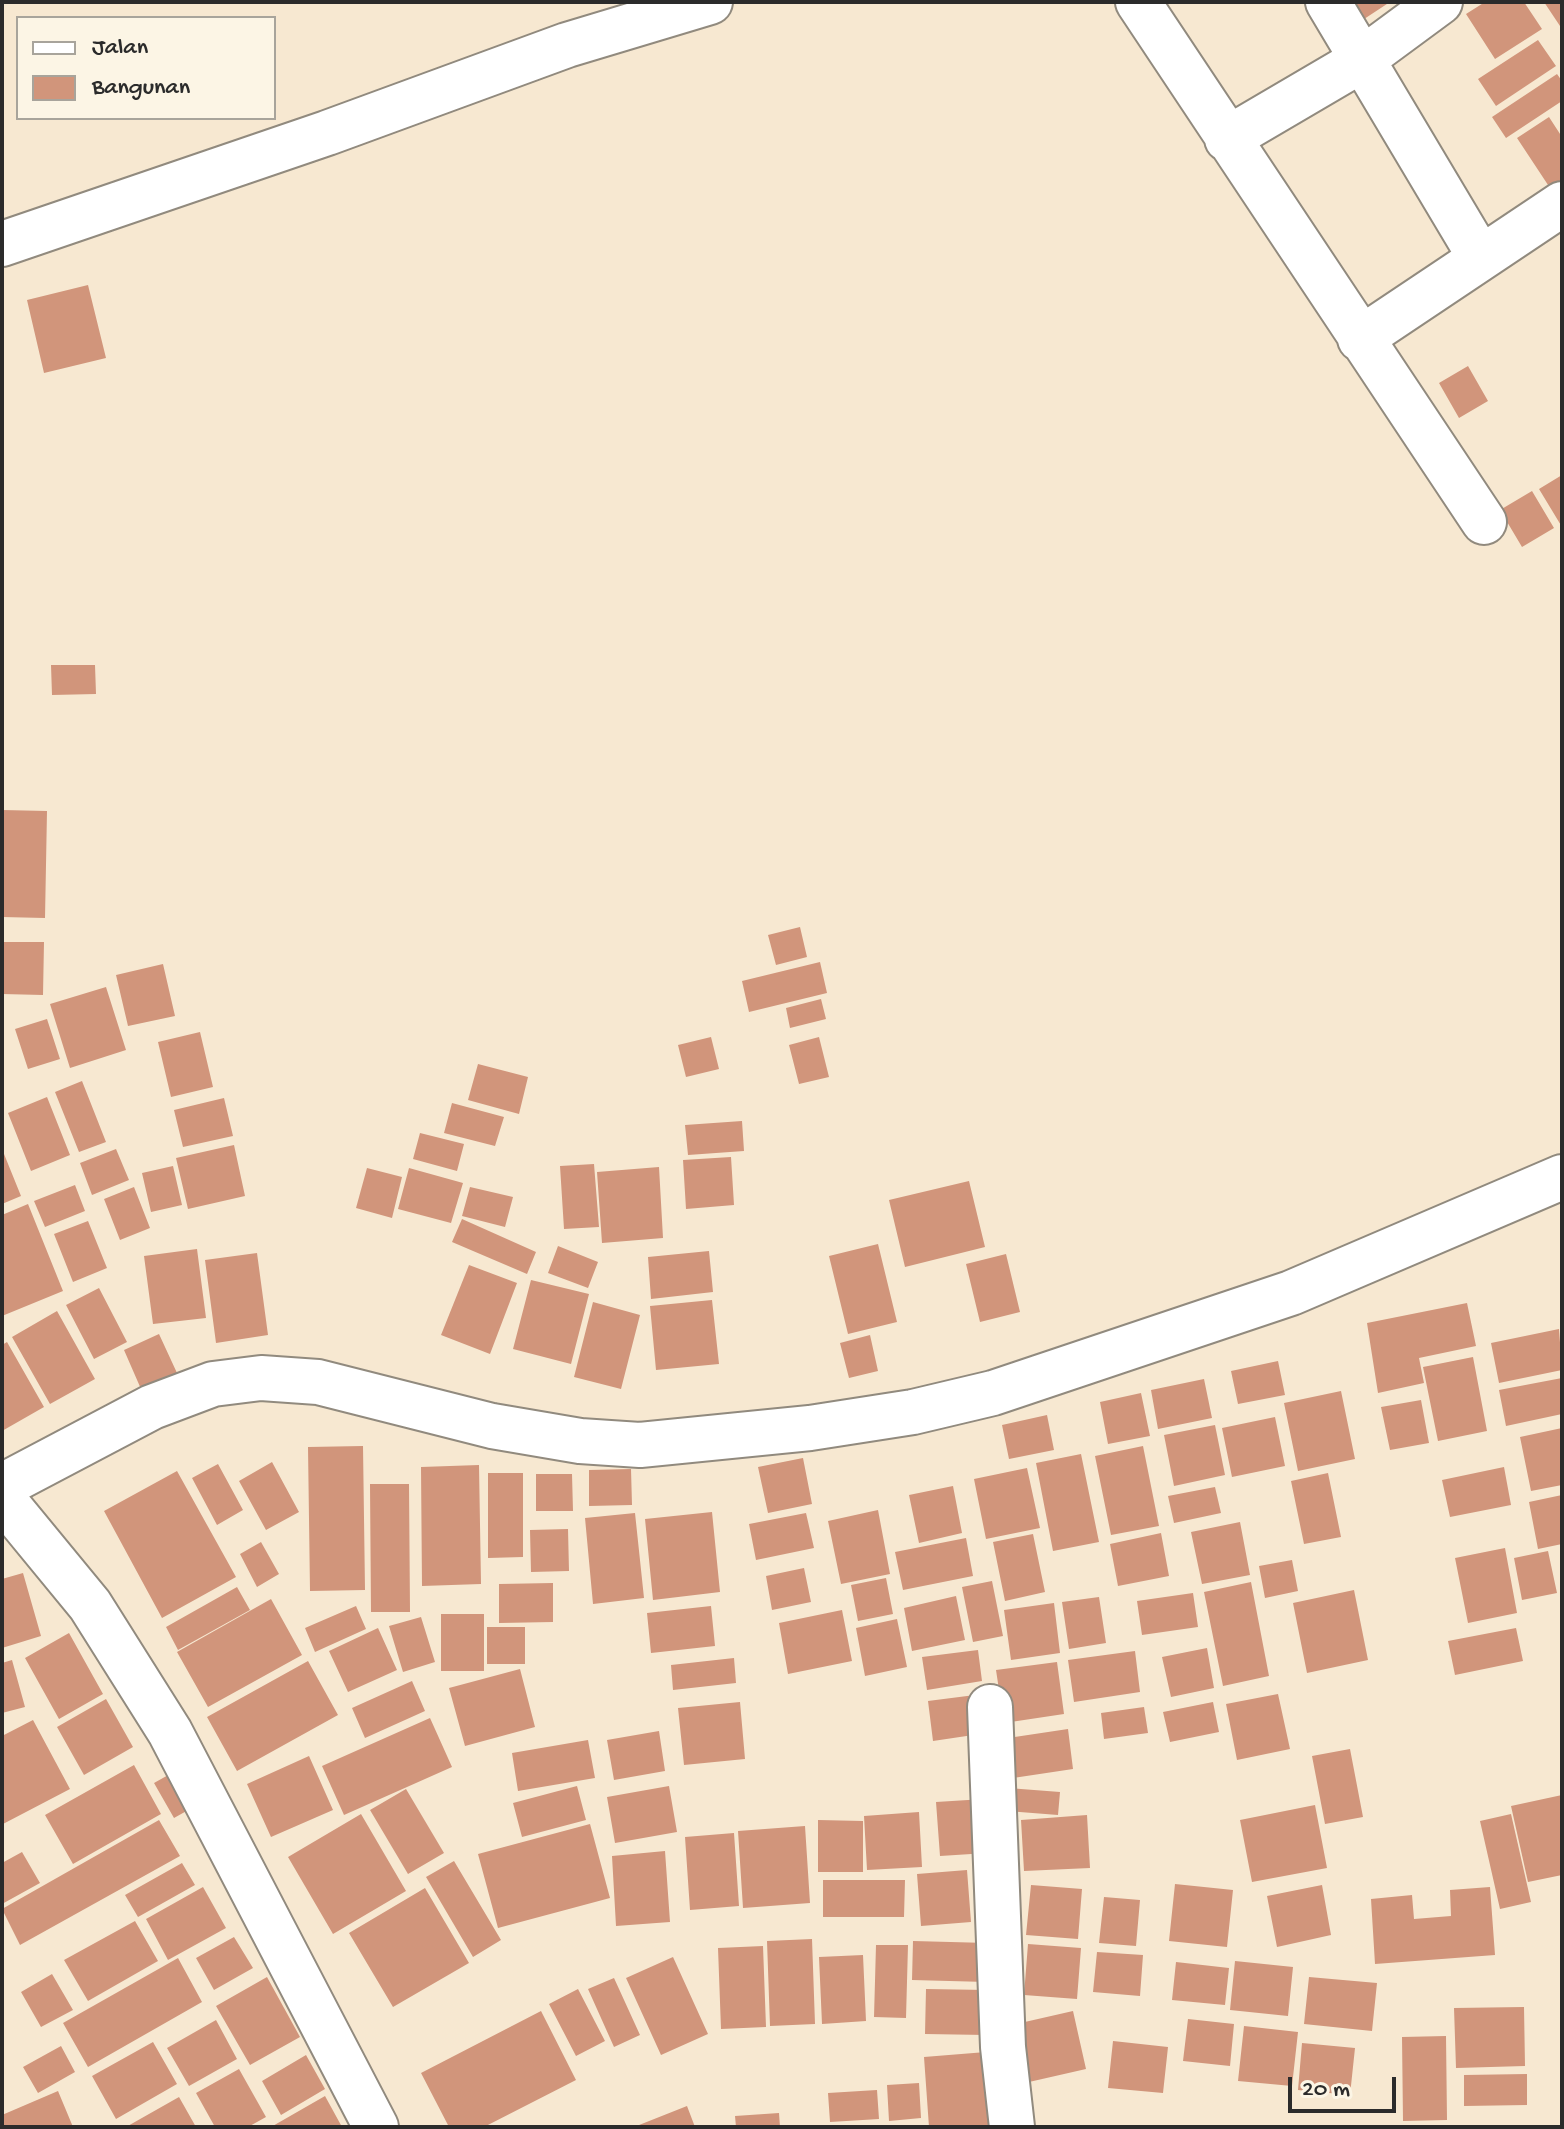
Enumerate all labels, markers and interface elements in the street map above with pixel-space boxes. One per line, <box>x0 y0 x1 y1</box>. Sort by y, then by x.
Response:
legend <box>16 16 276 120</box>
text: Jalan <box>92 34 148 63</box>
text: Bangunan <box>92 74 190 103</box>
scale bar <box>1292 2061 1400 2111</box>
text: 20 m <box>1302 2076 1350 2105</box>

